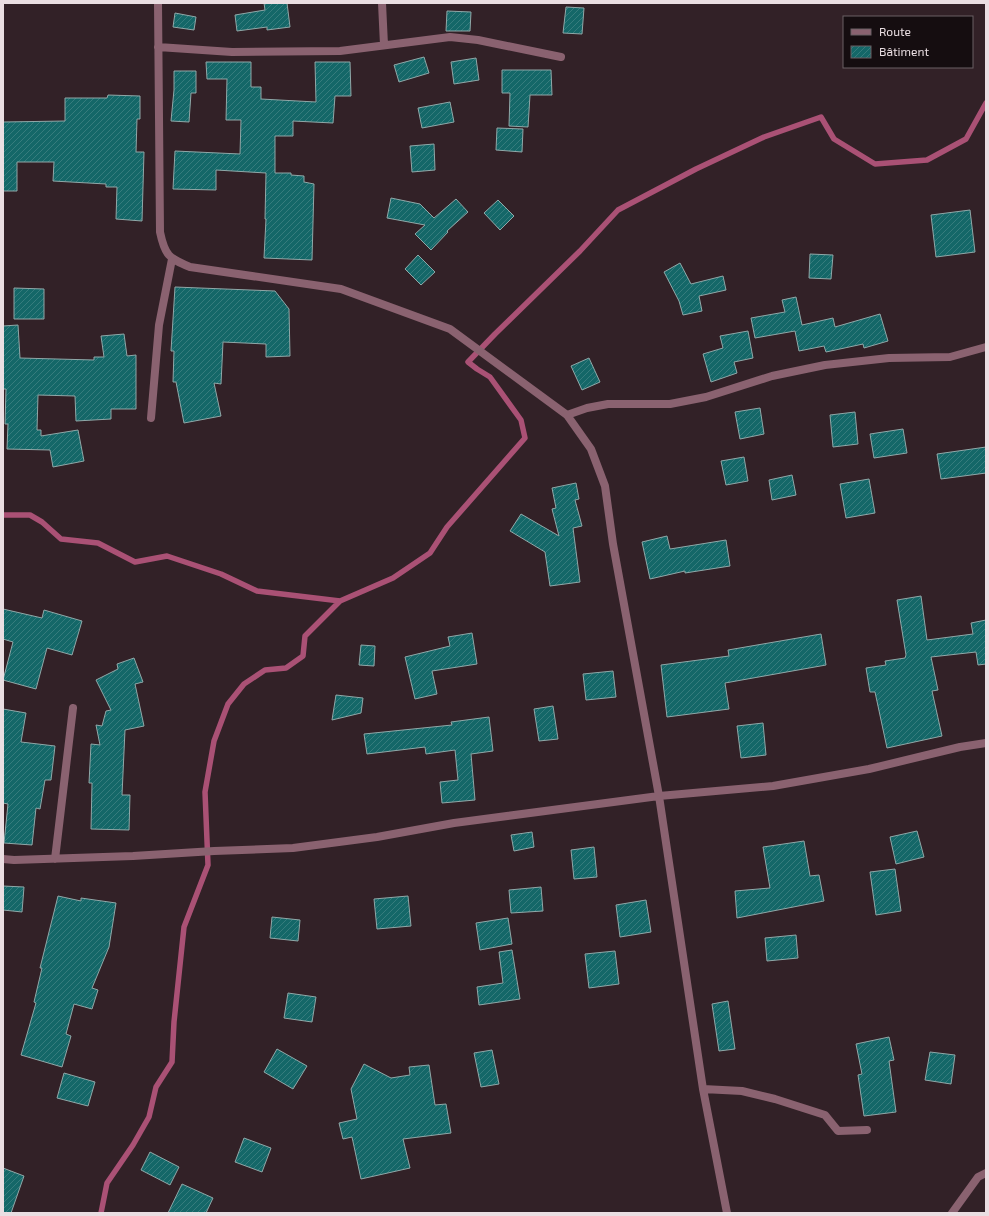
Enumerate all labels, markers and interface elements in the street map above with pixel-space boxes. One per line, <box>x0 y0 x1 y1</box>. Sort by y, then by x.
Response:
legend <box>843 16 973 68</box>
text: Route <box>879 24 911 38</box>
text: Bâtiment <box>879 44 930 58</box>

